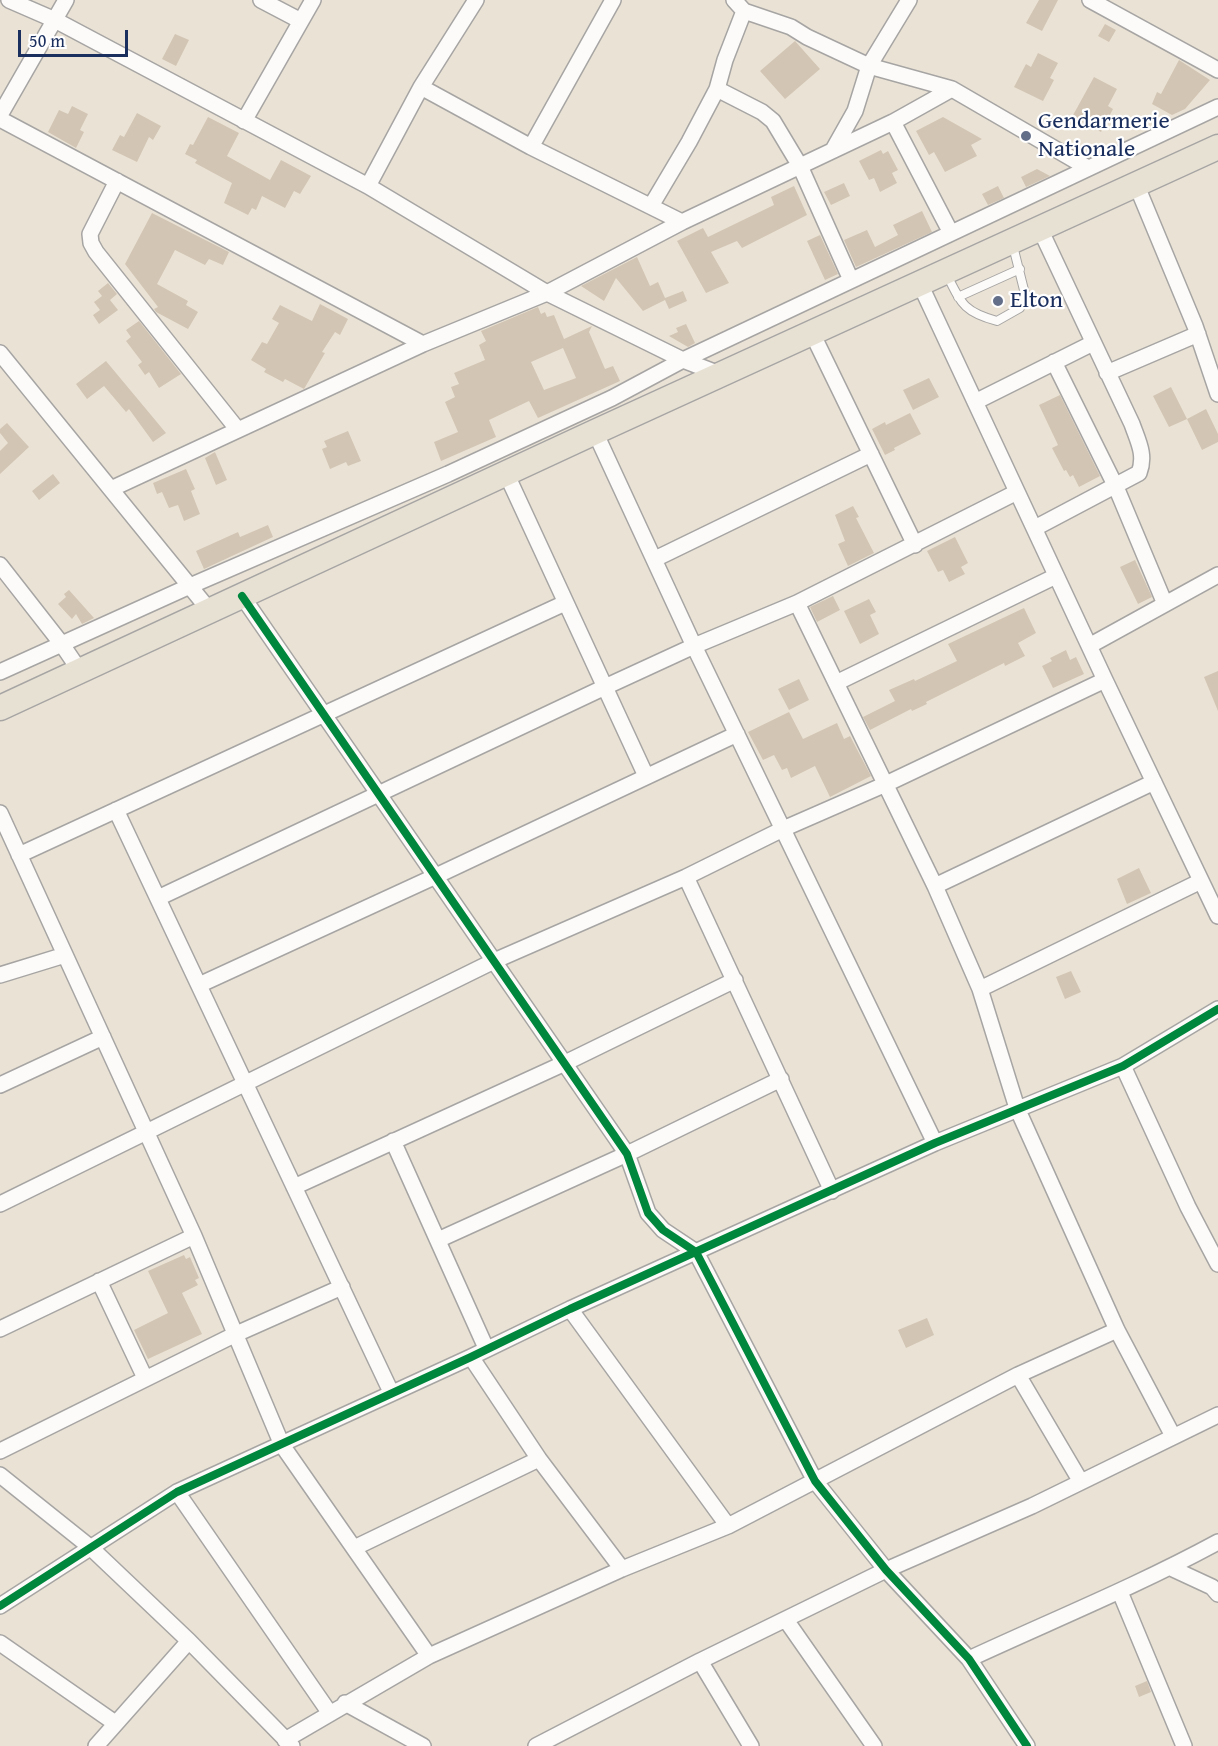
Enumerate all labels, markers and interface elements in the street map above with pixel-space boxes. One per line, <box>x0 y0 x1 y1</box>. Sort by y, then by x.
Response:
scale bar <box>21 18 130 56</box>
text: 50 m <box>29 27 65 54</box>
place label: Gendarmerie Nationale <box>1038 108 1170 164</box>
marker: Gendarmerie Nationale <box>1019 129 1033 143</box>
place label: Elton <box>1010 287 1063 315</box>
marker: Elton <box>991 294 1005 308</box>

